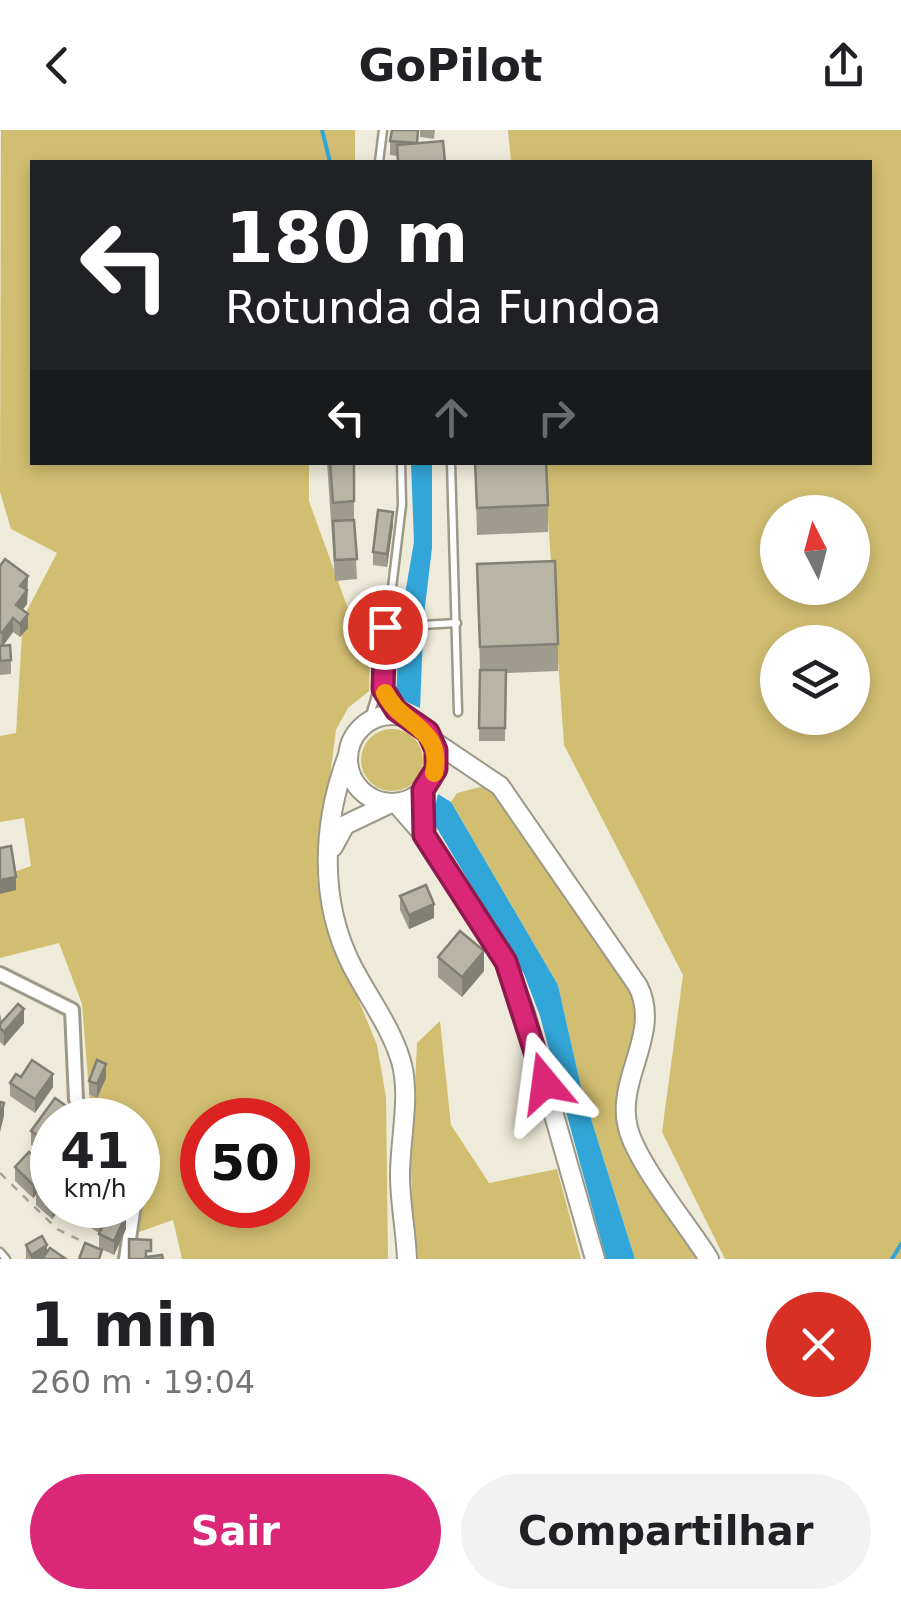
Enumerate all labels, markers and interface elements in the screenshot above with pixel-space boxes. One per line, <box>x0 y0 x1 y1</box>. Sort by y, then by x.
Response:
icon: back <box>30 38 85 93</box>
icon: share <box>816 38 871 93</box>
text: GoPilot <box>358 39 543 92</box>
text: 180 m <box>225 197 468 279</box>
icon: left <box>60 200 190 330</box>
text: Rotunda da Fundoa <box>225 281 662 334</box>
icon: left <box>319 390 374 445</box>
icon: ahead <box>424 390 479 445</box>
icon: right <box>529 390 584 445</box>
north arrow <box>760 495 870 605</box>
map controls <box>760 495 870 735</box>
pin <box>343 585 428 670</box>
icon: arrive <box>358 600 413 655</box>
button: layers <box>760 625 870 735</box>
position arrow <box>493 1031 597 1135</box>
speed limit sign: 50 <box>180 1098 310 1228</box>
text: 41 <box>60 1122 130 1180</box>
text: km/h <box>63 1174 127 1203</box>
text: 1 min <box>30 1290 218 1360</box>
button: close <box>766 1292 871 1397</box>
text: 260 m · 19:04 <box>30 1363 255 1401</box>
button: Sair <box>30 1474 441 1589</box>
button: Compartilhar <box>461 1474 871 1589</box>

